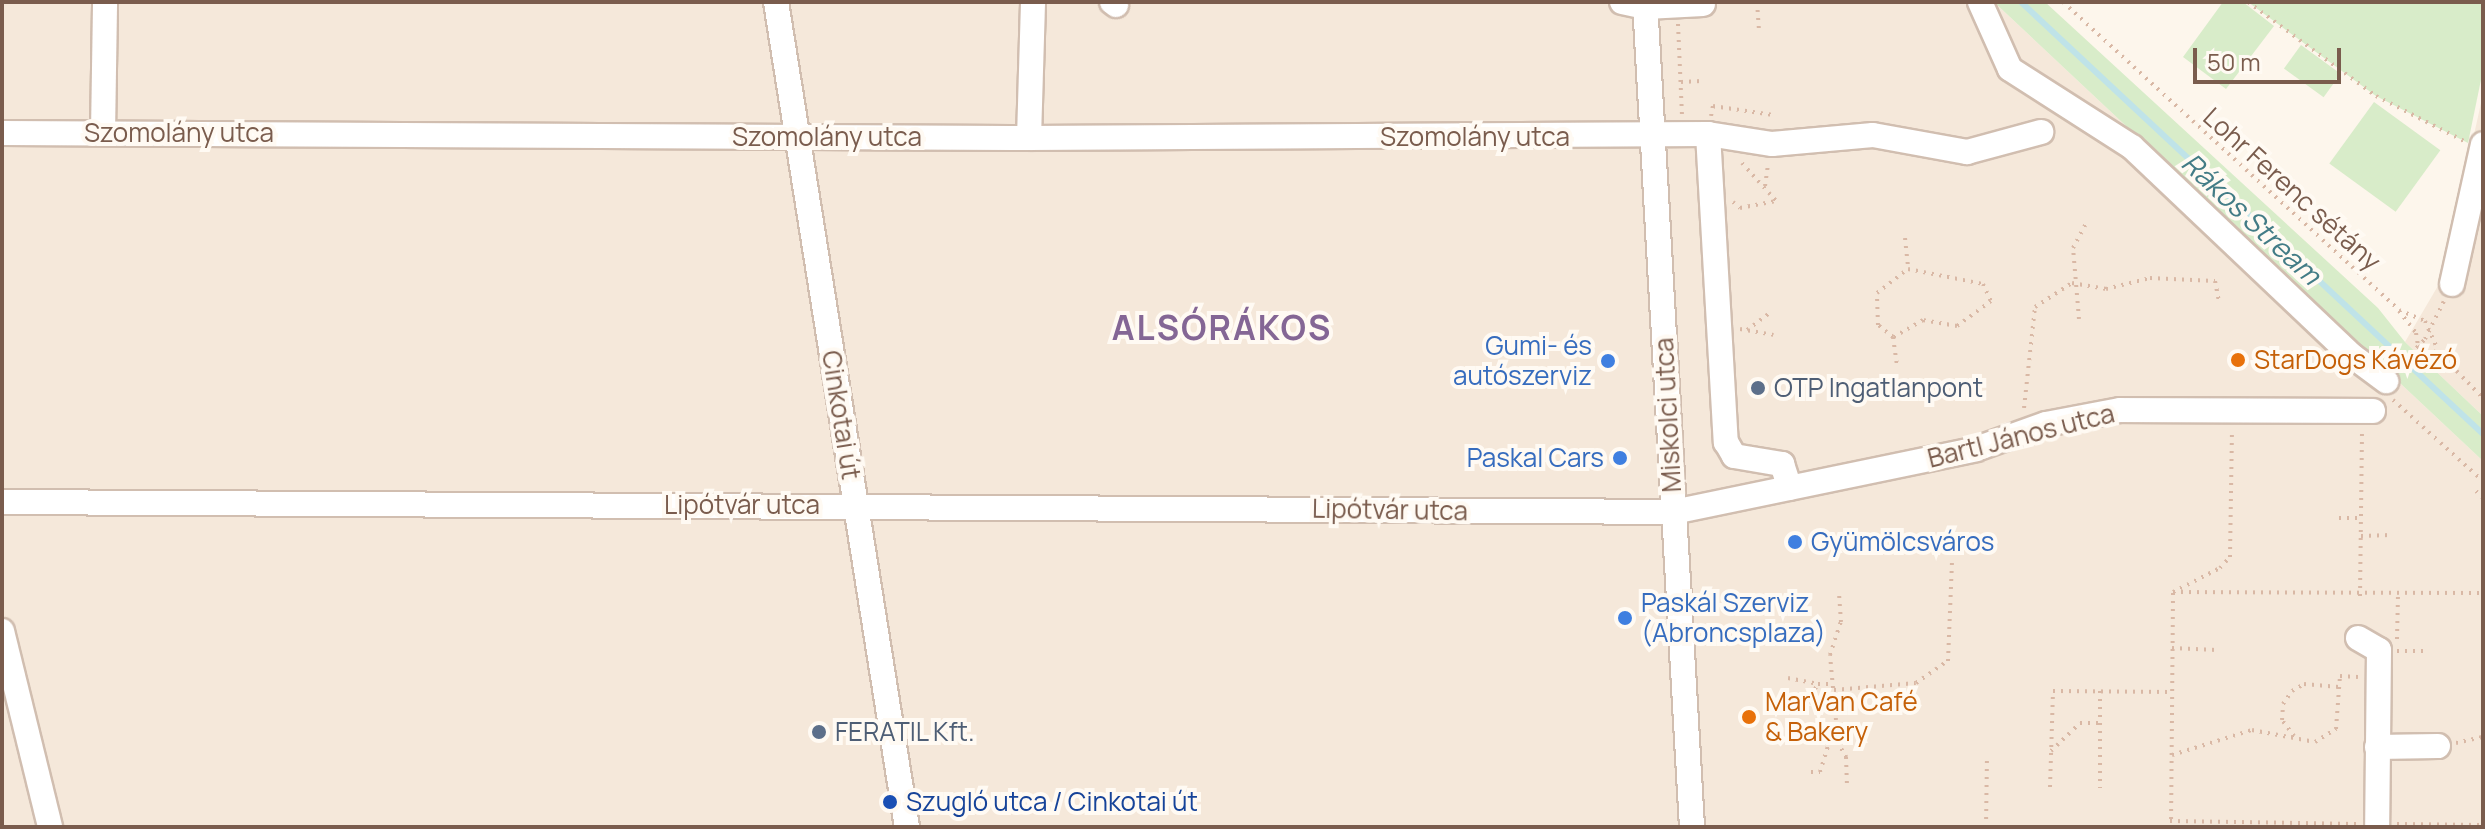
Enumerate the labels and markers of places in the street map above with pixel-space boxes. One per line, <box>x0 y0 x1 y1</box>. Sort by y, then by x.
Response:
place label: Gumi- és autószerviz <box>1453 330 1592 392</box>
place label: StarDogs Kávézó <box>2254 344 2457 376</box>
marker: StarDogs Kávézó <box>2229 351 2247 369</box>
marker: Gumi- és autószerviz <box>1599 352 1617 370</box>
place label: OTP Ingatlanpont <box>1774 372 1983 404</box>
marker: OTP Ingatlanpont <box>1749 379 1767 397</box>
place label: Paskal Cars <box>1467 442 1604 474</box>
marker: Paskal Cars <box>1611 449 1629 467</box>
place label: Gyümölcsváros <box>1811 526 1994 558</box>
marker: Gyümölcsváros <box>1786 533 1804 551</box>
place label: Paskál Szerviz (Abroncsplaza) <box>1641 587 1826 648</box>
marker: Paskál Szerviz (Abroncsplaza) <box>1616 609 1634 627</box>
place label: MarVan Café & Bakery <box>1765 686 1918 748</box>
marker: MarVan Café & Bakery <box>1740 708 1758 726</box>
place label: FERATIL Kft. <box>835 716 976 748</box>
marker: FERATIL Kft. <box>810 723 828 741</box>
place label: Szugló utca / Cinkotai út <box>906 786 1198 818</box>
marker: Szugló utca / Cinkotai út <box>881 793 899 811</box>

